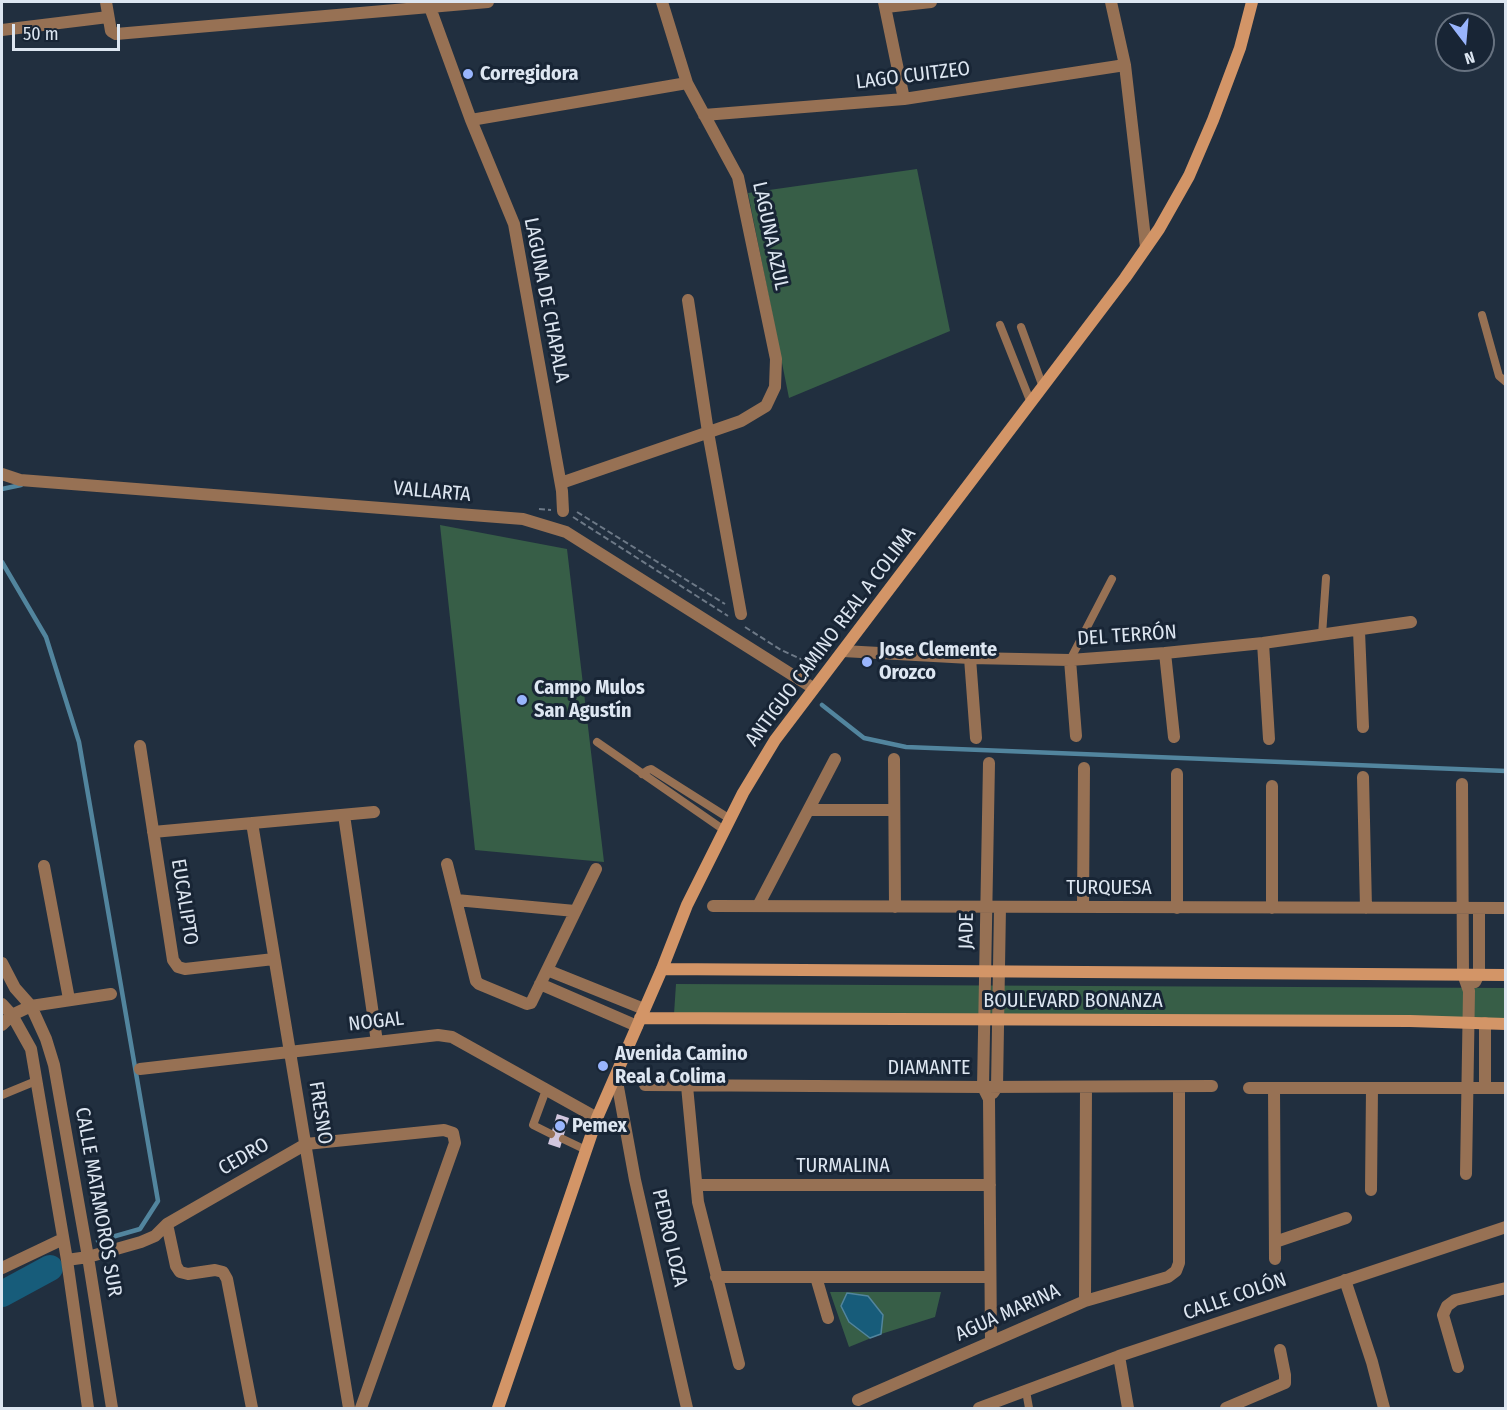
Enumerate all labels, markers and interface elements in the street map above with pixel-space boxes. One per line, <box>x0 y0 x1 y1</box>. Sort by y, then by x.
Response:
scale bar <box>15 12 123 50</box>
north arrow <box>1435 12 1495 72</box>
text: 50 m <box>23 23 59 45</box>
text: N <box>1462 47 1477 68</box>
street label: LAGO CUITZEO <box>855 57 971 95</box>
place label: Corregidora <box>480 62 578 86</box>
marker: Corregidora <box>461 67 475 81</box>
street label: LAGUNA AZUL <box>747 180 793 292</box>
street label: LAGUNA DE CHAPALA <box>518 216 574 384</box>
street label: VALLARTA <box>392 477 472 507</box>
street label: ANTIGUO CAMINO REAL A COLIMA <box>741 523 921 751</box>
street label: DEL TERRÓN <box>1077 621 1177 651</box>
place label: Jose Clemente Orozco <box>879 638 997 685</box>
marker: Jose Clemente Orozco <box>860 655 874 669</box>
place label: Campo Mulos San Agustín <box>534 676 645 723</box>
marker: Campo Mulos San Agustín <box>515 693 529 707</box>
street label: EUCALIPTO <box>165 857 203 947</box>
street label: TURQUESA <box>1066 876 1152 900</box>
street label: JADE <box>955 912 979 950</box>
street label: BOULEVARD BONANZA <box>983 989 1163 1013</box>
street label: NOGAL <box>347 1007 405 1037</box>
place label: Avenida Camino Real a Colima <box>615 1042 748 1089</box>
street label: DIAMANTE <box>888 1056 970 1080</box>
marker: Avenida Camino Real a Colima <box>596 1059 610 1073</box>
street label: FRESNO <box>303 1080 337 1146</box>
street label: CALLE MATAMOROS SUR <box>70 1105 126 1299</box>
place label: Pemex <box>572 1114 627 1138</box>
marker: Pemex <box>553 1119 567 1133</box>
street label: CEDRO <box>214 1133 274 1181</box>
street label: TURMALINA <box>796 1154 890 1178</box>
street label: PEDRO LOZA <box>646 1187 692 1289</box>
street label: CALLE COLÓN <box>1180 1268 1290 1326</box>
street label: AGUA MARINA <box>952 1279 1064 1347</box>

